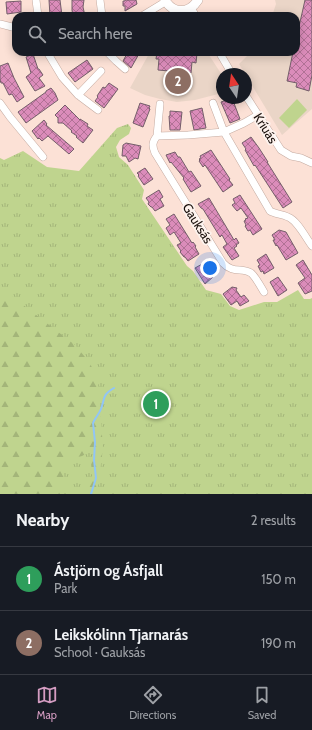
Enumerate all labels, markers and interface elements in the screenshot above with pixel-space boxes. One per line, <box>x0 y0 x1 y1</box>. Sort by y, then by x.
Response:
search box <box>12 12 300 56</box>
icon: search <box>26 23 48 45</box>
text: Search here <box>58 25 133 43</box>
pin: 2 <box>165 66 191 96</box>
north arrow <box>216 68 252 104</box>
street label: Kríuás <box>251 110 282 147</box>
street label: Gauksás <box>179 200 217 247</box>
your location <box>200 258 220 278</box>
pin: 1 <box>143 389 169 419</box>
text: Nearby <box>16 510 69 530</box>
text: 2 results <box>251 512 296 528</box>
text: Ástjörn og Ásfjall <box>54 562 163 580</box>
text: 1 <box>27 571 31 587</box>
text: 150 m <box>261 571 296 587</box>
text: Park <box>54 580 77 596</box>
text: Leikskólinn Tjarnarás <box>54 626 188 644</box>
text: 2 <box>26 635 32 651</box>
text: 190 m <box>261 635 296 651</box>
text: School · Gauksás <box>54 644 145 660</box>
tab: Map <box>36 684 58 722</box>
tab: Directions <box>129 684 176 722</box>
tab: Saved <box>248 684 276 722</box>

